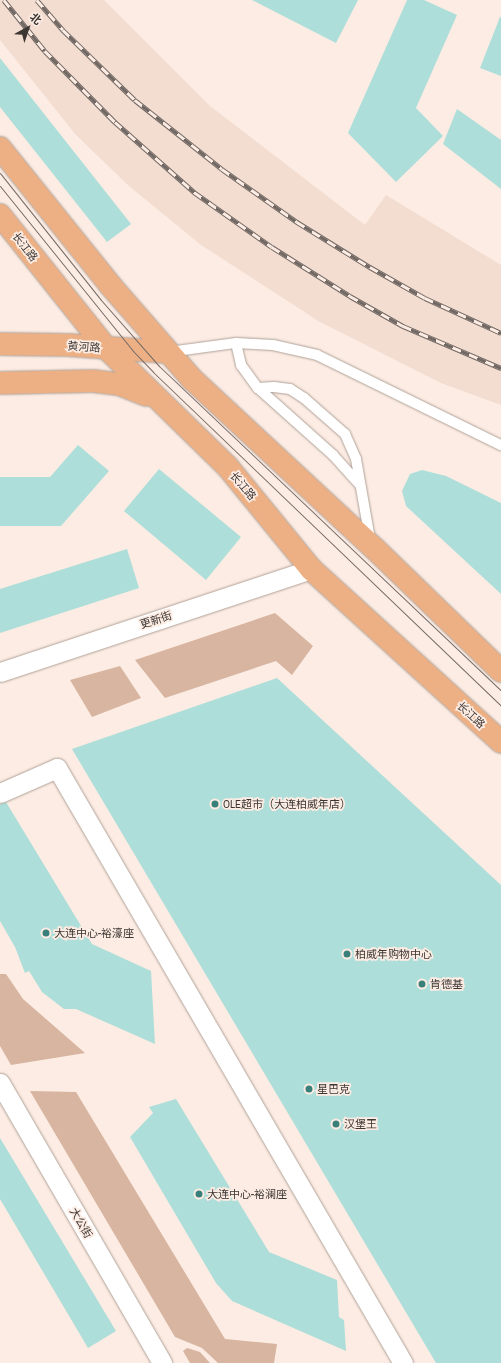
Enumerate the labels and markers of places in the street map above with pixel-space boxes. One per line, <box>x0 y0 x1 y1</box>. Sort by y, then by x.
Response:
place label: OLE超市（大连柏威年店） <box>223 797 351 811</box>
marker: OLE超市（大连柏威年店） <box>210 799 220 809</box>
place label: 大连中心-裕濠座 <box>54 926 134 940</box>
marker: 大连中心-裕濠座 <box>41 928 51 938</box>
place label: 柏威年购物中心 <box>355 947 432 961</box>
marker: 柏威年购物中心 <box>342 949 352 959</box>
place label: 肯德基 <box>430 977 463 991</box>
marker: 肯德基 <box>417 979 427 989</box>
place label: 星巴克 <box>317 1082 350 1096</box>
marker: 星巴克 <box>304 1084 314 1094</box>
place label: 汉堡王 <box>344 1117 377 1131</box>
marker: 汉堡王 <box>331 1119 341 1129</box>
place label: 大连中心-裕澜座 <box>207 1187 287 1201</box>
marker: 大连中心-裕澜座 <box>194 1189 204 1199</box>

